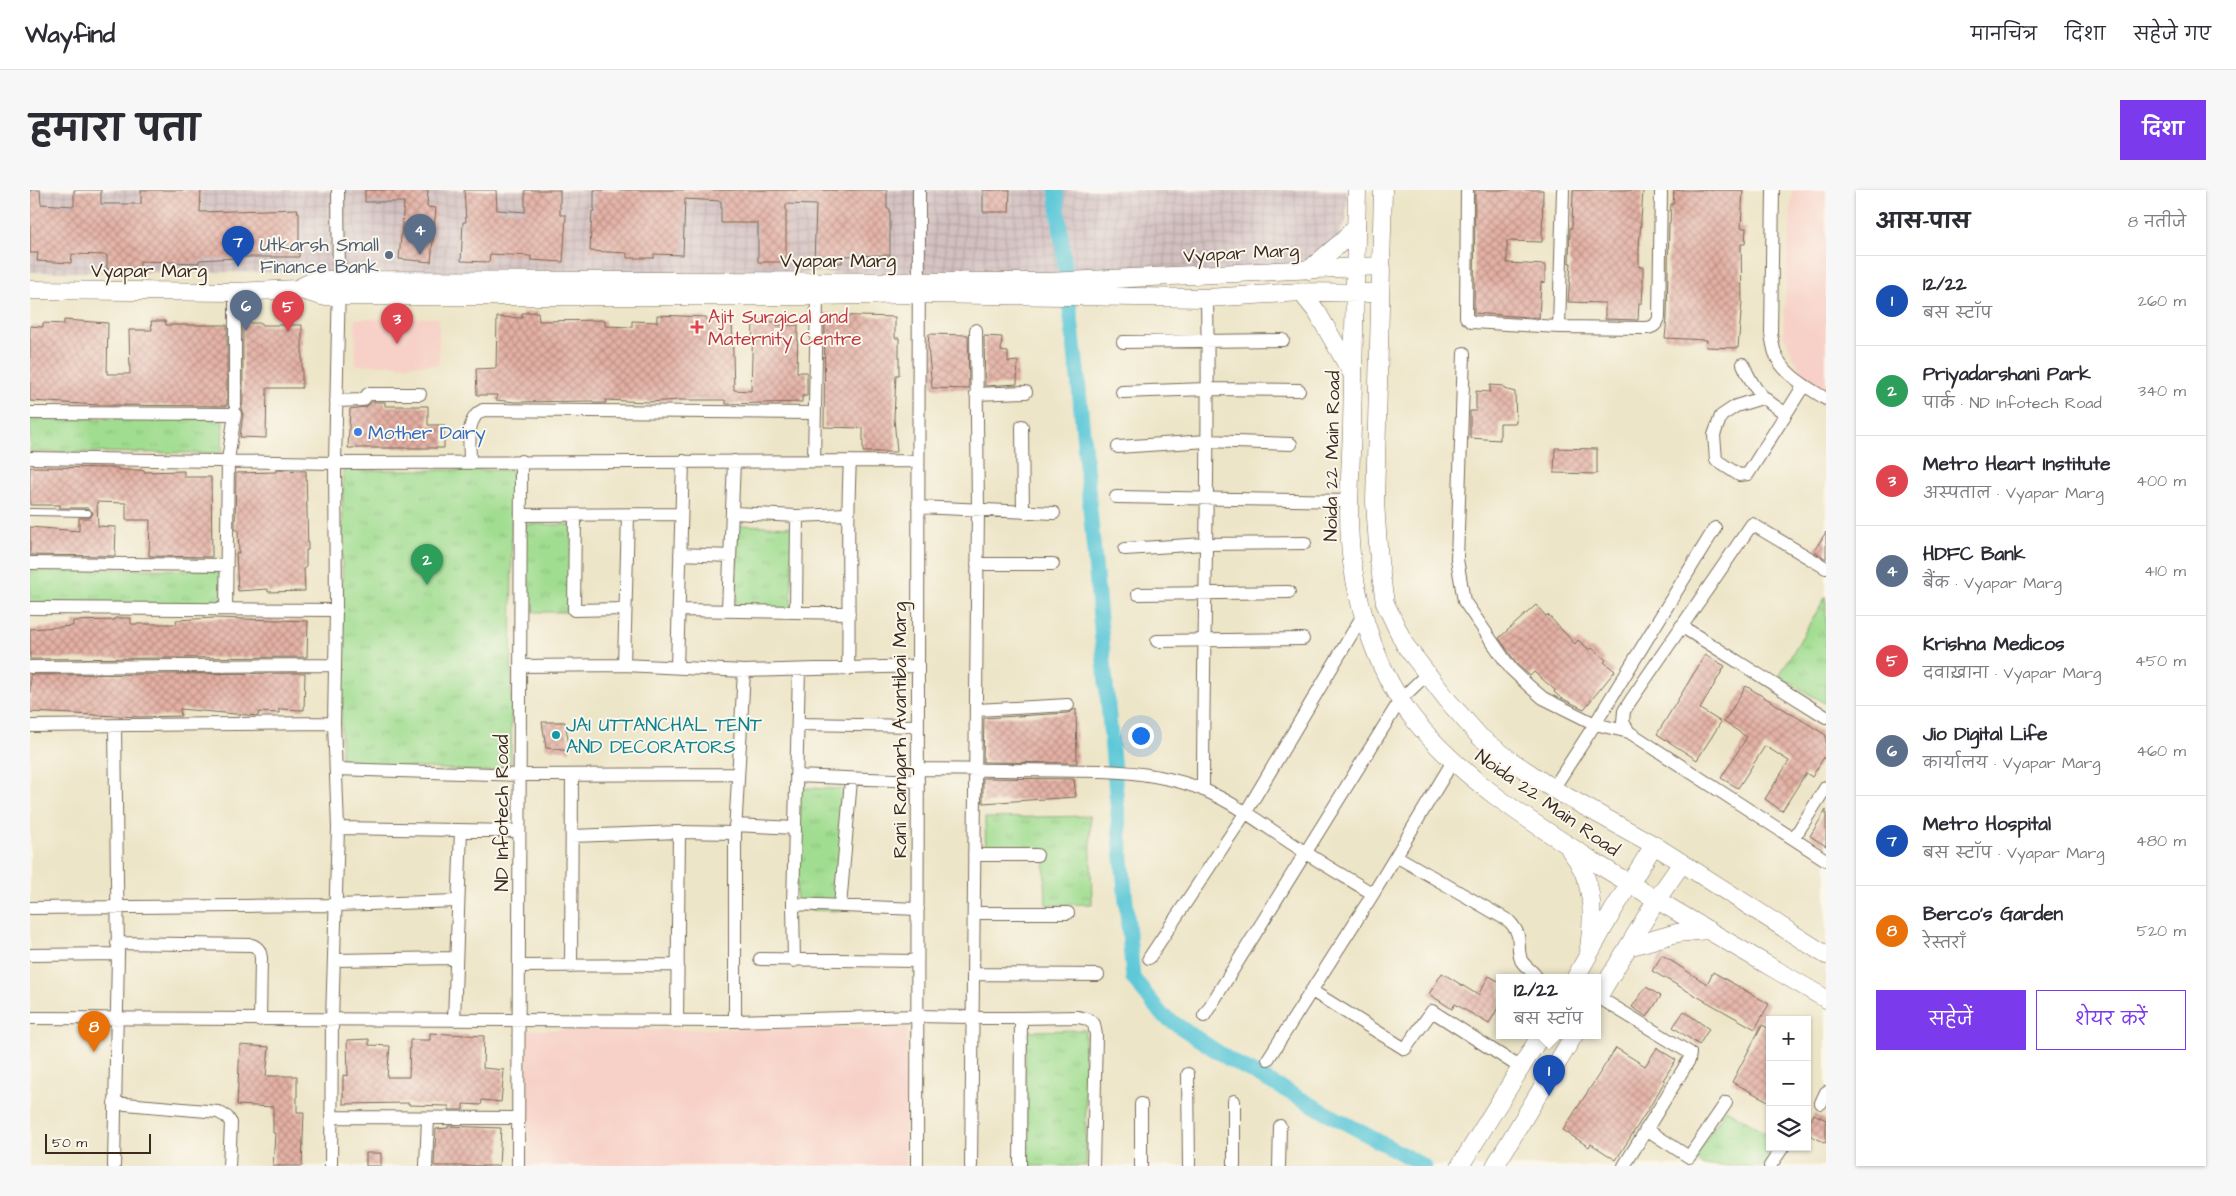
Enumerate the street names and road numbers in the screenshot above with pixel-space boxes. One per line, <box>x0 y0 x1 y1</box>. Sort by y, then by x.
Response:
street label: Vyapar Marg <box>1182 237 1300 271</box>
street label: Vyapar Marg <box>780 248 896 276</box>
street label: Vyapar Marg <box>91 258 207 286</box>
street label: Noida 22 Main Road <box>1318 370 1347 542</box>
street label: Rani Ramgarh Avantibai Marg <box>887 602 915 858</box>
street label: ND Infotech Road <box>489 734 516 891</box>
street label: Noida 22 Main Road <box>1469 743 1625 863</box>

